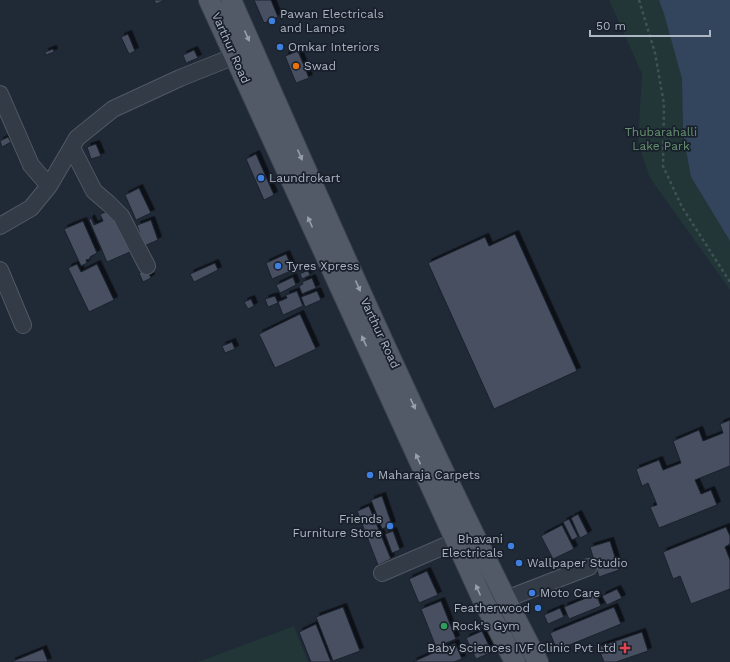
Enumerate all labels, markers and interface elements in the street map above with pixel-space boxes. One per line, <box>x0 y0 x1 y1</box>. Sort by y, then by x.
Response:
place label: Pawan Electricals and Lamps <box>280 7 384 35</box>
street label: Varthur Road <box>209 10 253 86</box>
scale bar <box>590 12 710 38</box>
marker: Pawan Electricals and Lamps <box>267 16 277 26</box>
text: 50 m <box>596 19 626 33</box>
one-way arrow <box>244 30 250 41</box>
place label: Omkar Interiors <box>288 40 380 54</box>
marker: Omkar Interiors <box>275 42 285 52</box>
place label: Swad <box>304 59 336 73</box>
marker: Swad <box>291 61 301 71</box>
park label: Thubarahalli Lake Park <box>625 125 697 153</box>
one-way arrow <box>297 149 303 161</box>
place label: Laundrokart <box>269 171 340 185</box>
marker: Laundrokart <box>256 173 266 183</box>
one-way arrow <box>307 217 313 228</box>
place label: Tyres Xpress <box>286 259 359 273</box>
marker: Tyres Xpress <box>273 261 283 271</box>
one-way arrow <box>355 281 361 292</box>
street label: Varthur Road <box>358 295 402 371</box>
one-way arrow <box>361 335 367 346</box>
one-way arrow <box>410 398 416 410</box>
one-way arrow <box>415 453 421 465</box>
place label: Maharaja Carpets <box>378 468 480 482</box>
marker: Maharaja Carpets <box>365 470 375 480</box>
place label: Friends Furniture Store <box>293 512 382 540</box>
marker: Friends Furniture Store <box>385 521 395 531</box>
place label: Bhavani Electricals <box>441 532 503 560</box>
marker: Bhavani Electricals <box>506 541 516 551</box>
place label: Wallpaper Studio <box>527 556 628 570</box>
marker: Wallpaper Studio <box>514 558 524 568</box>
one-way arrow <box>475 584 481 596</box>
place label: Moto Care <box>540 586 600 600</box>
marker: Moto Care <box>527 588 537 598</box>
place label: Featherwood <box>454 601 530 615</box>
marker: Featherwood <box>533 603 543 613</box>
place label: Rock's Gym <box>452 619 520 633</box>
marker: Rock's Gym <box>439 621 449 631</box>
place label: Baby Sciences IVF Clinic Pvt Ltd <box>427 641 616 655</box>
marker: Baby Sciences IVF Clinic Pvt Ltd <box>619 642 631 654</box>

